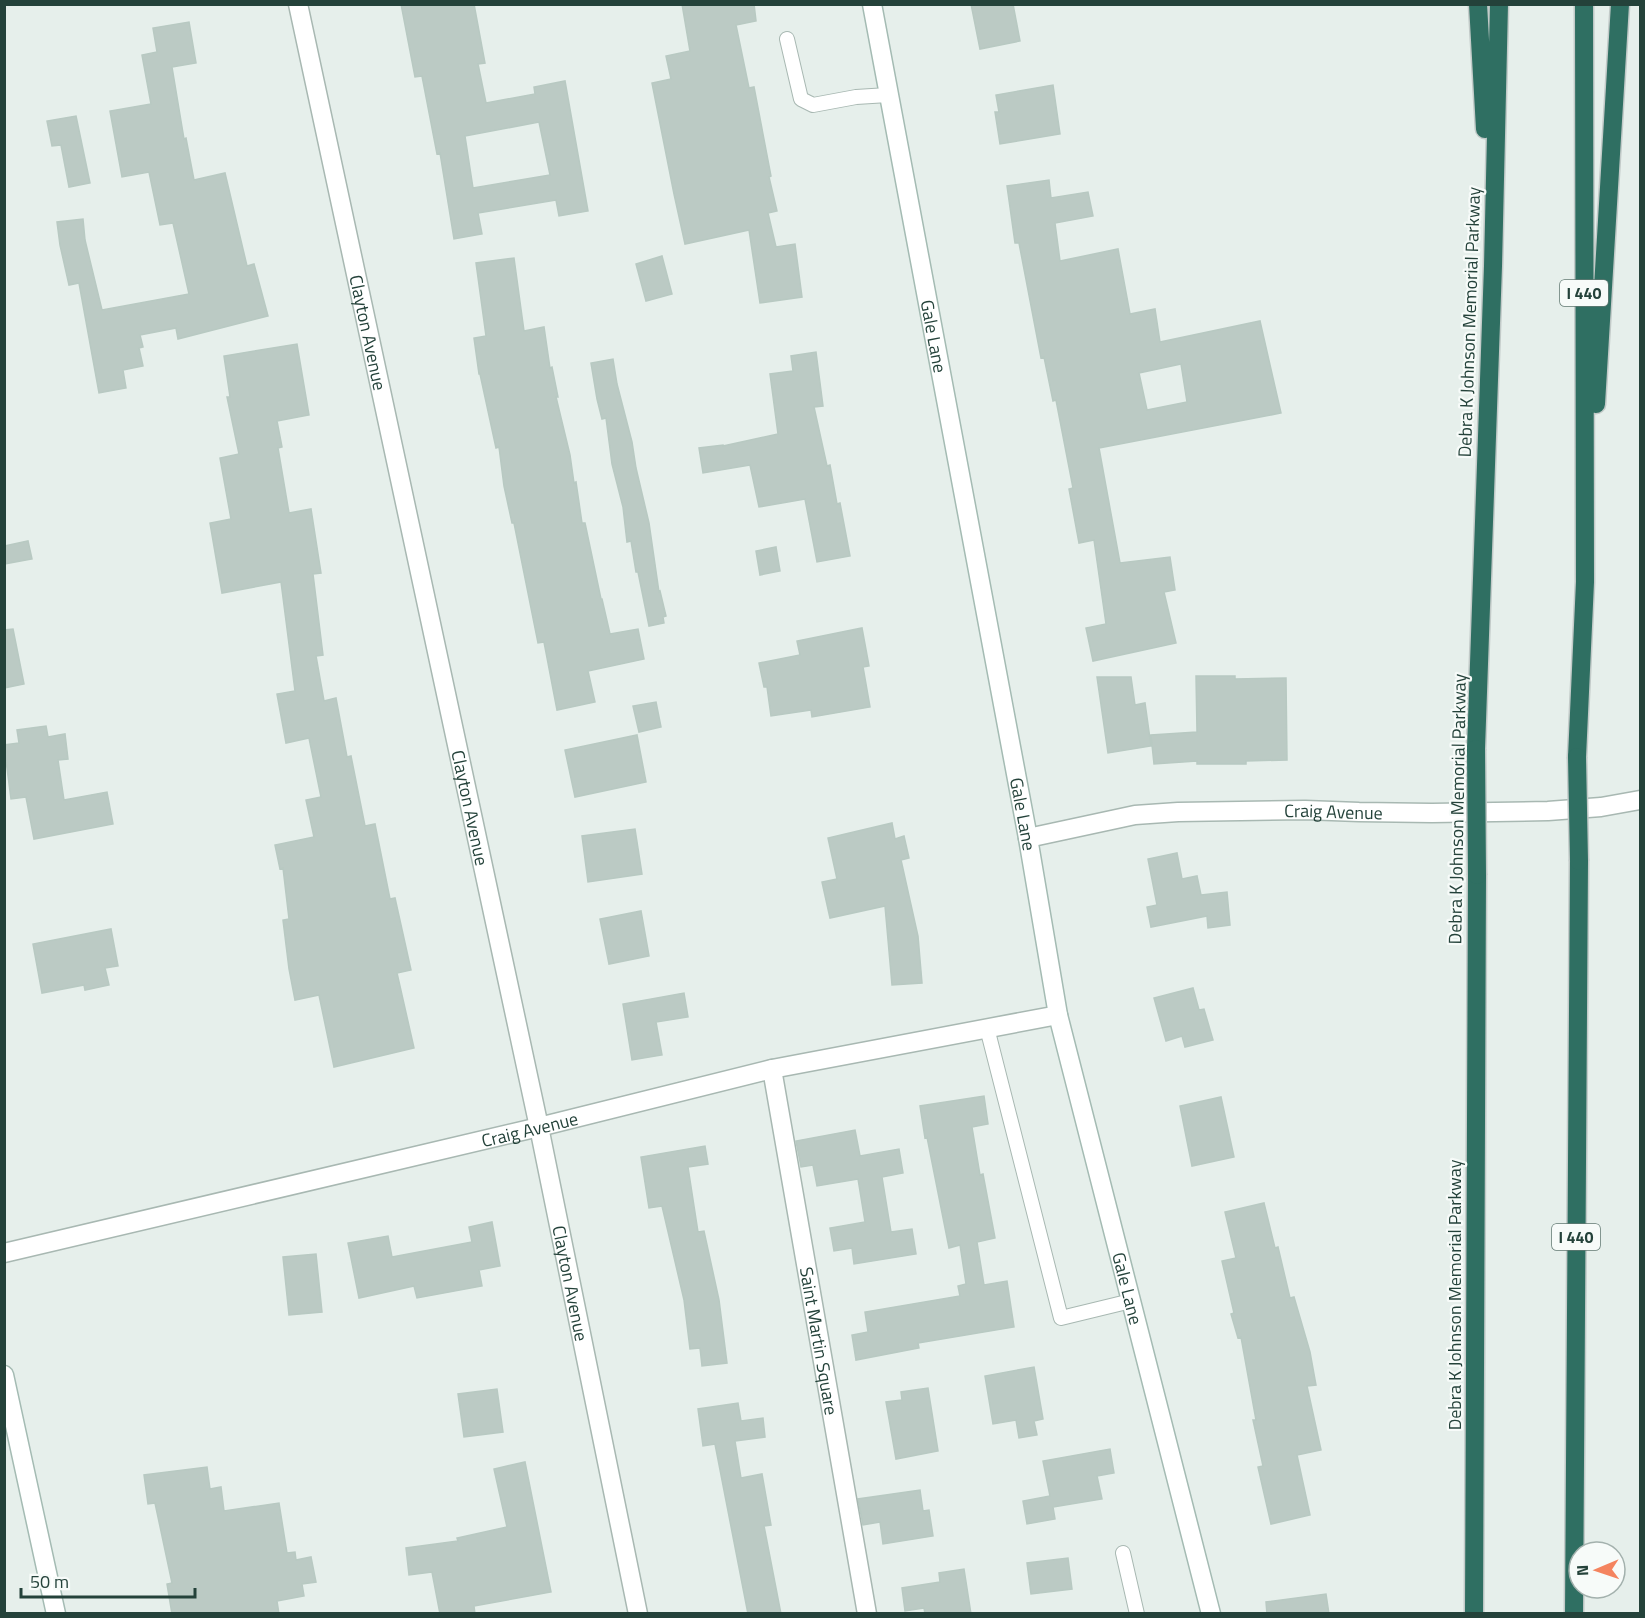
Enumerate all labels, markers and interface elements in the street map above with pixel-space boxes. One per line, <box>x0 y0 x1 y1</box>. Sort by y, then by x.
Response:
street label: Debra K Johnson Memorial Parkway <box>1451 186 1487 458</box>
street label: Clayton Avenue <box>343 272 394 393</box>
road number: I 440 <box>1560 280 1608 306</box>
street label: Gale Lane <box>914 297 954 375</box>
street label: Debra K Johnson Memorial Parkway <box>1441 673 1473 945</box>
street label: Clayton Avenue <box>445 747 496 868</box>
street label: Gale Lane <box>1003 775 1043 853</box>
street label: Craig Avenue <box>1284 796 1383 826</box>
street label: Craig Avenue <box>479 1104 581 1154</box>
street label: Debra K Johnson Memorial Parkway <box>1441 1159 1468 1430</box>
street label: Clayton Avenue <box>546 1223 596 1343</box>
road number: I 440 <box>1552 1224 1600 1250</box>
street label: Gale Lane <box>1106 1249 1150 1327</box>
street label: Saint Martin Square <box>793 1265 846 1417</box>
north arrow <box>1567 1540 1627 1600</box>
scale bar <box>21 1561 195 1599</box>
text: N <box>1570 1565 1594 1576</box>
text: 50 m <box>30 1568 69 1595</box>

